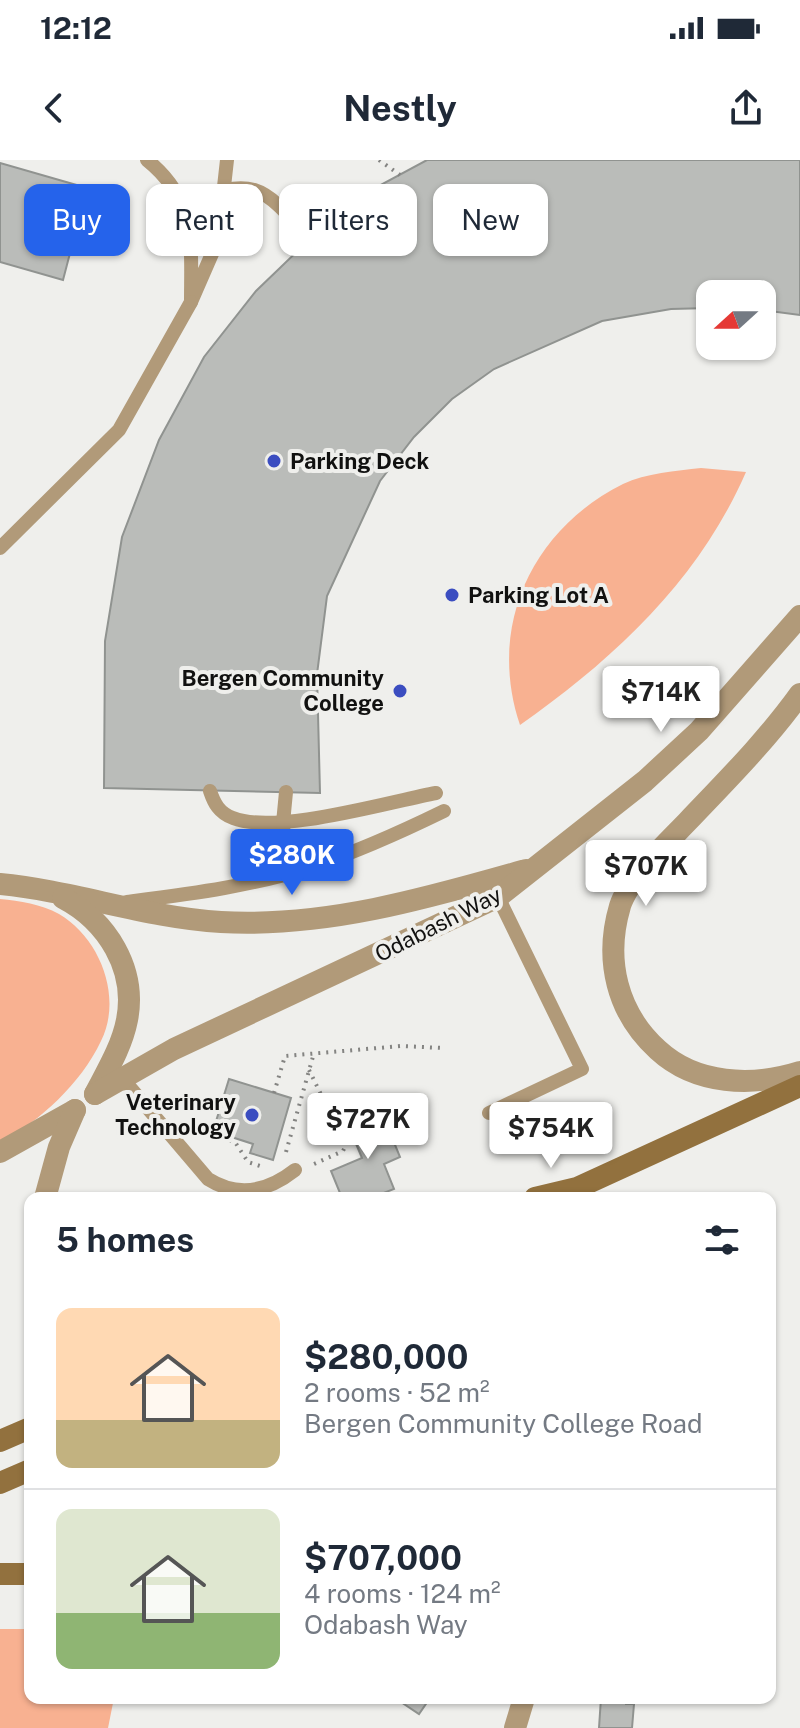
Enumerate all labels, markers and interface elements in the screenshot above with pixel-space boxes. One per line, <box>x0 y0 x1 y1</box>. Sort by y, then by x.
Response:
text: 12:12 <box>40 10 112 46</box>
icon: back <box>32 86 76 130</box>
icon: share <box>724 86 768 130</box>
text: Nestly <box>343 87 457 129</box>
chip: Buy <box>24 184 130 256</box>
chip: Rent <box>146 184 263 256</box>
chip: Filters <box>279 184 417 256</box>
chip: New <box>433 184 548 256</box>
north arrow <box>696 280 776 360</box>
map controls <box>696 280 776 360</box>
place label: Parking Deck <box>290 448 430 474</box>
marker: Parking Deck <box>265 452 283 470</box>
place label: Parking Lot A <box>468 582 609 608</box>
marker: Parking Lot A <box>443 586 461 604</box>
place label: Bergen Community College <box>181 665 385 716</box>
pin: $714K <box>605 666 717 734</box>
text: $714K <box>620 676 702 707</box>
marker: Bergen Community College <box>391 682 409 700</box>
pin: $280K <box>236 829 348 897</box>
text: $280K <box>249 839 335 870</box>
pin: $707K <box>590 840 702 908</box>
text: $707K <box>604 850 688 881</box>
street label: Odabash Way <box>370 881 506 967</box>
place label: Veterinary Technology <box>115 1089 237 1140</box>
pin: $727K <box>312 1093 424 1161</box>
pin: $754K <box>495 1102 607 1170</box>
text: $727K <box>325 1103 411 1134</box>
marker: Veterinary Technology <box>243 1106 261 1124</box>
text: $754K <box>507 1112 595 1143</box>
icon: filters <box>700 1218 744 1262</box>
text: 5 homes <box>56 1220 194 1260</box>
text: $280,000 <box>304 1337 468 1377</box>
icon: home <box>120 1340 216 1436</box>
text: 2 rooms · 52 m² <box>304 1377 490 1408</box>
text: Bergen Community College Road <box>304 1408 702 1439</box>
text: $707,000 <box>304 1538 462 1578</box>
icon: home <box>120 1541 216 1637</box>
text: 4 rooms · 124 m² <box>304 1578 501 1609</box>
text: Odabash Way <box>304 1609 468 1640</box>

